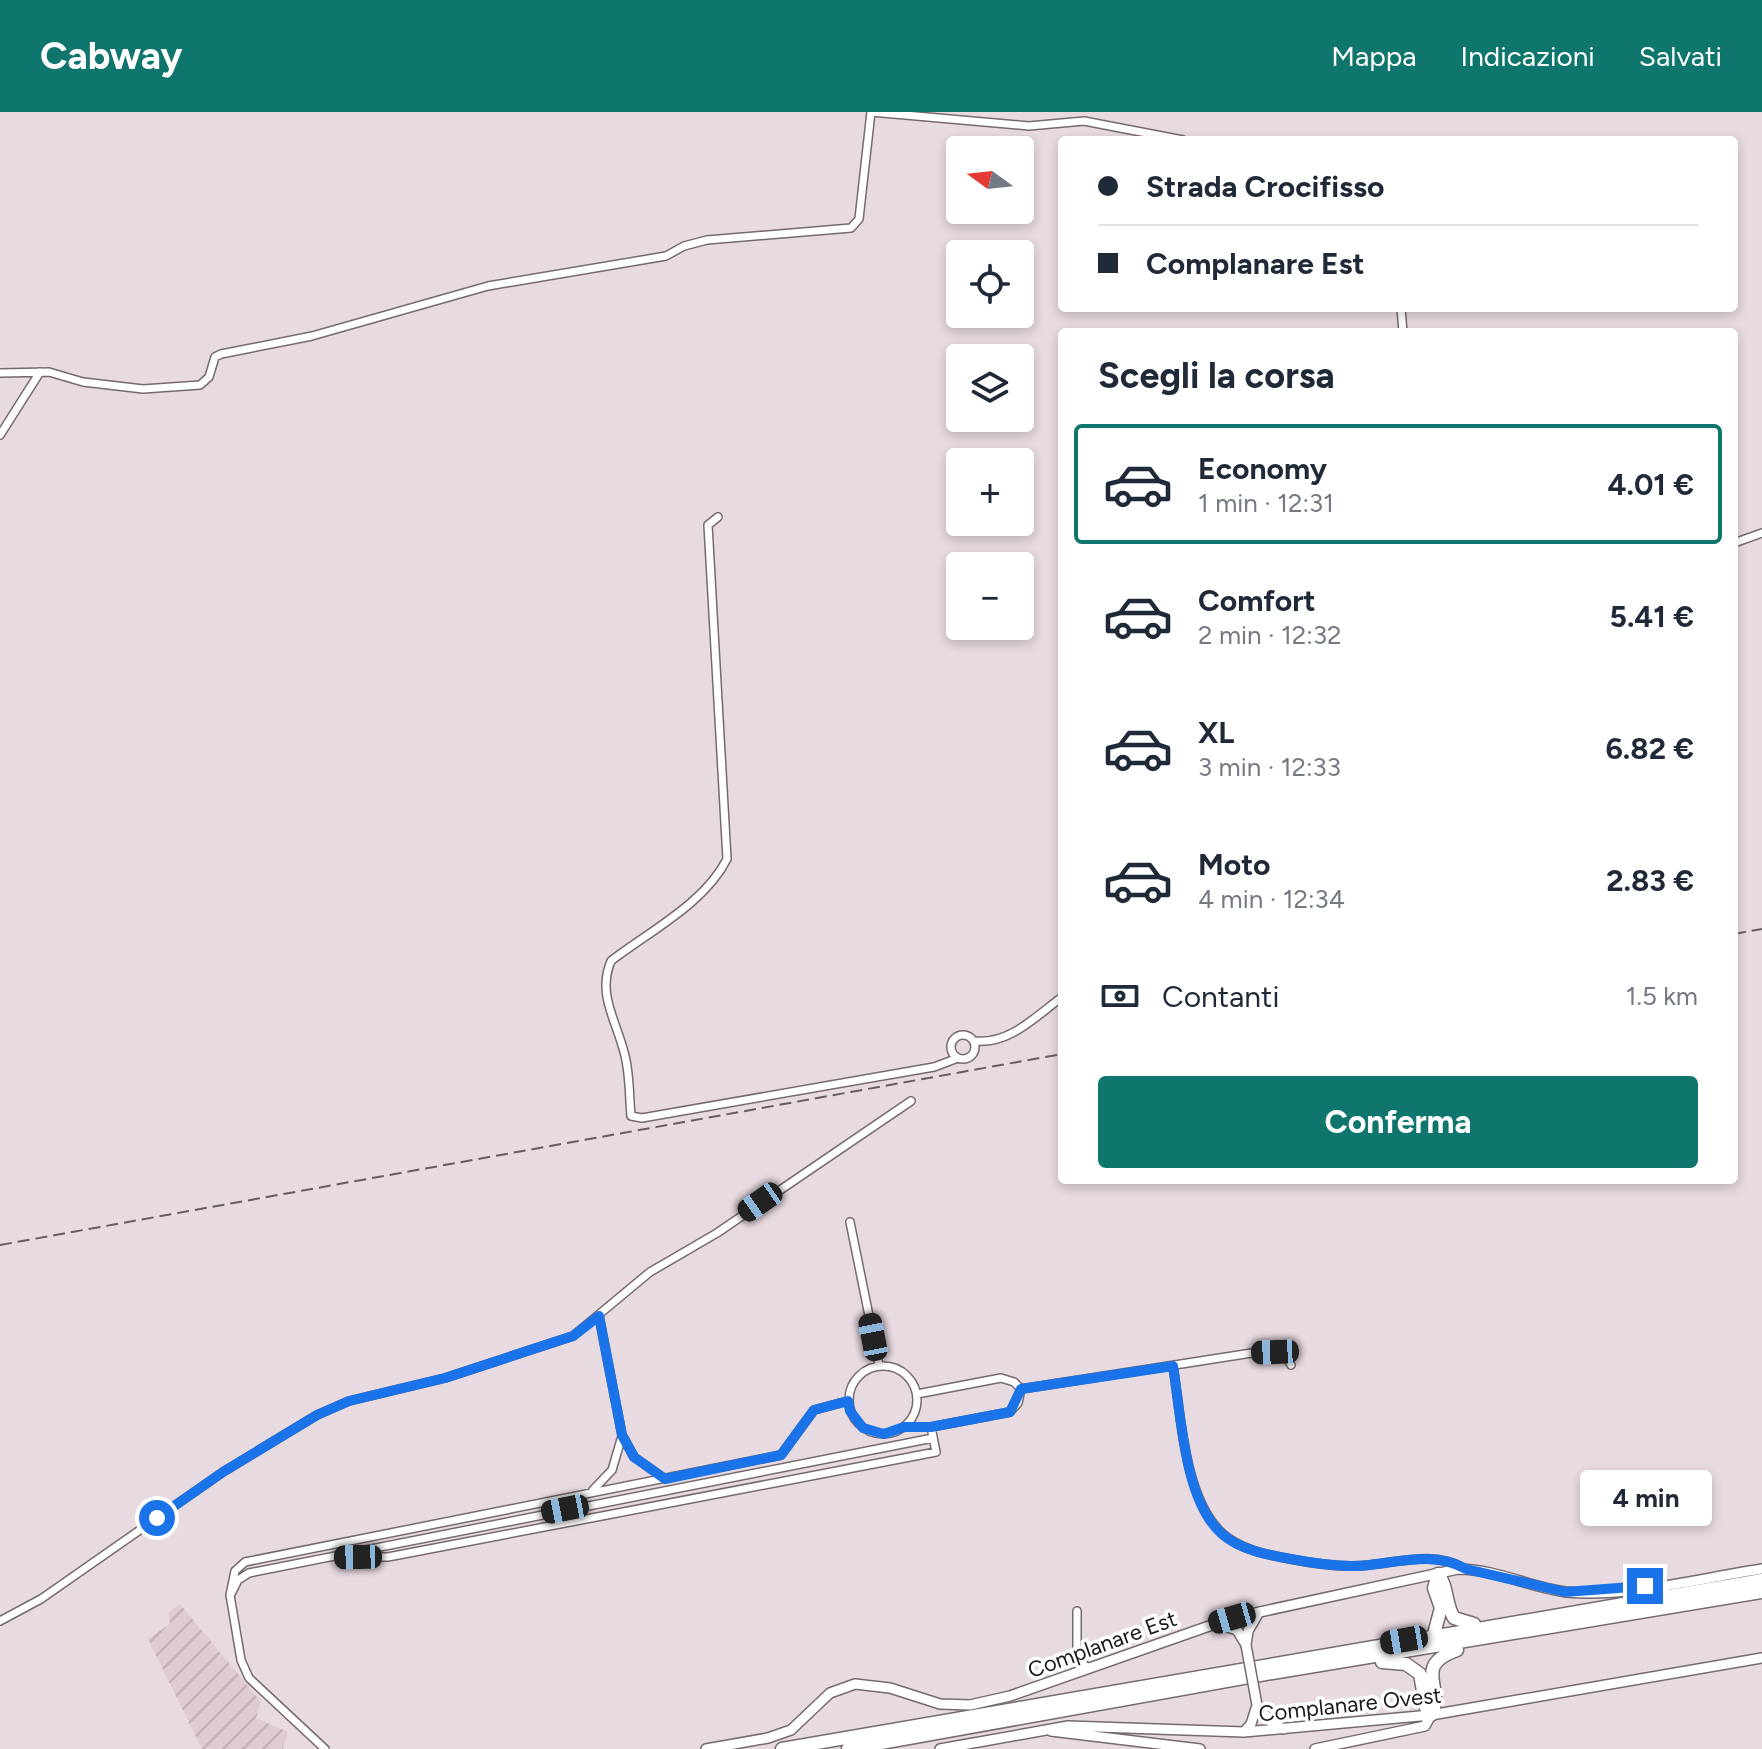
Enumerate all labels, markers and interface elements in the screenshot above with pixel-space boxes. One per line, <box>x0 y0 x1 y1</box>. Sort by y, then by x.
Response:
text: Cabway <box>40 33 182 79</box>
text: Mappa <box>1331 39 1417 73</box>
text: Indicazioni <box>1461 39 1595 73</box>
text: Salvati <box>1639 39 1722 73</box>
north arrow <box>946 136 1034 224</box>
map controls <box>946 136 1034 640</box>
text: Strada Crocifisso <box>1146 168 1384 205</box>
button: locate <box>946 240 1034 328</box>
text: Complanare Est <box>1146 245 1365 282</box>
button: layers <box>946 344 1034 432</box>
text: Scegli la corsa <box>1098 354 1335 397</box>
button: + <box>946 448 1034 536</box>
icon: car <box>1102 448 1174 520</box>
text: Economy <box>1198 450 1327 487</box>
text: 4.01 € <box>1607 466 1694 503</box>
text: 1 min · 12:31 <box>1198 487 1334 519</box>
button: − <box>946 552 1034 640</box>
icon: car <box>1102 580 1174 652</box>
text: Comfort <box>1198 582 1316 619</box>
text: 5.41 € <box>1609 598 1694 635</box>
text: 2 min · 12:32 <box>1198 619 1342 651</box>
icon: car <box>1102 712 1174 784</box>
text: XL <box>1198 714 1234 751</box>
text: 6.82 € <box>1605 730 1694 767</box>
text: 3 min · 12:33 <box>1198 751 1341 783</box>
icon: car <box>1102 844 1174 916</box>
text: Moto <box>1198 846 1270 883</box>
text: 2.83 € <box>1606 862 1694 899</box>
text: 4 min · 12:34 <box>1198 883 1345 915</box>
icon: cash <box>1098 974 1142 1018</box>
text: Contanti <box>1162 978 1279 1015</box>
text: 1.5 km <box>1626 980 1698 1012</box>
button: Conferma <box>1098 1076 1698 1168</box>
car <box>733 1178 787 1226</box>
car <box>857 1311 889 1363</box>
car <box>1251 1339 1299 1365</box>
callout: 4 min <box>1579 1470 1711 1526</box>
text: 4 min <box>1613 1482 1679 1514</box>
car <box>539 1493 591 1525</box>
route start <box>139 1500 175 1536</box>
car <box>334 1545 382 1569</box>
route end <box>1627 1568 1663 1604</box>
car <box>1206 1600 1258 1636</box>
street label: Complanare Est <box>1024 1605 1180 1684</box>
car <box>1378 1624 1430 1656</box>
street label: Complanare Ovest <box>1257 1681 1443 1728</box>

